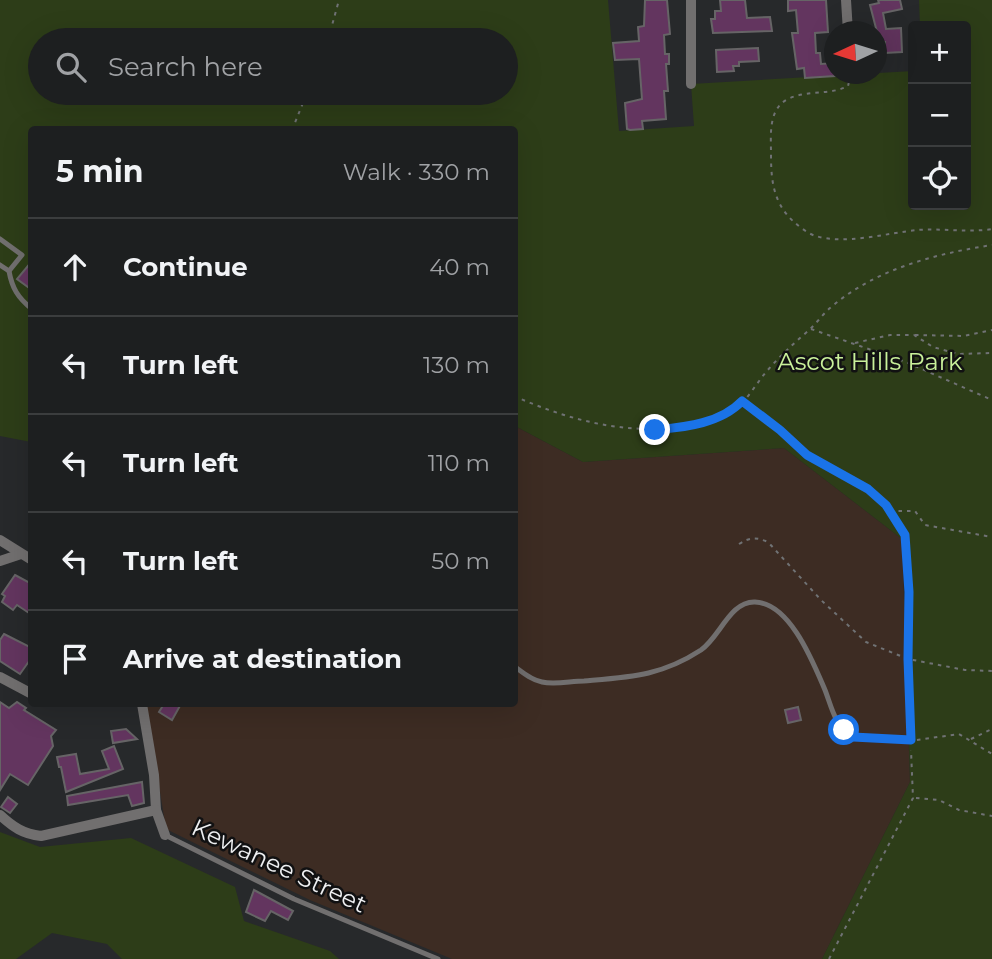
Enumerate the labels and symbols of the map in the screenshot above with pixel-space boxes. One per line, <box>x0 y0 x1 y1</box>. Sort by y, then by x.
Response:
north arrow <box>824 21 887 84</box>
park label: Ascot Hills Park <box>778 347 963 376</box>
route end <box>639 414 670 445</box>
route start <box>828 714 859 745</box>
street label: Kewanee Street <box>187 812 371 919</box>

